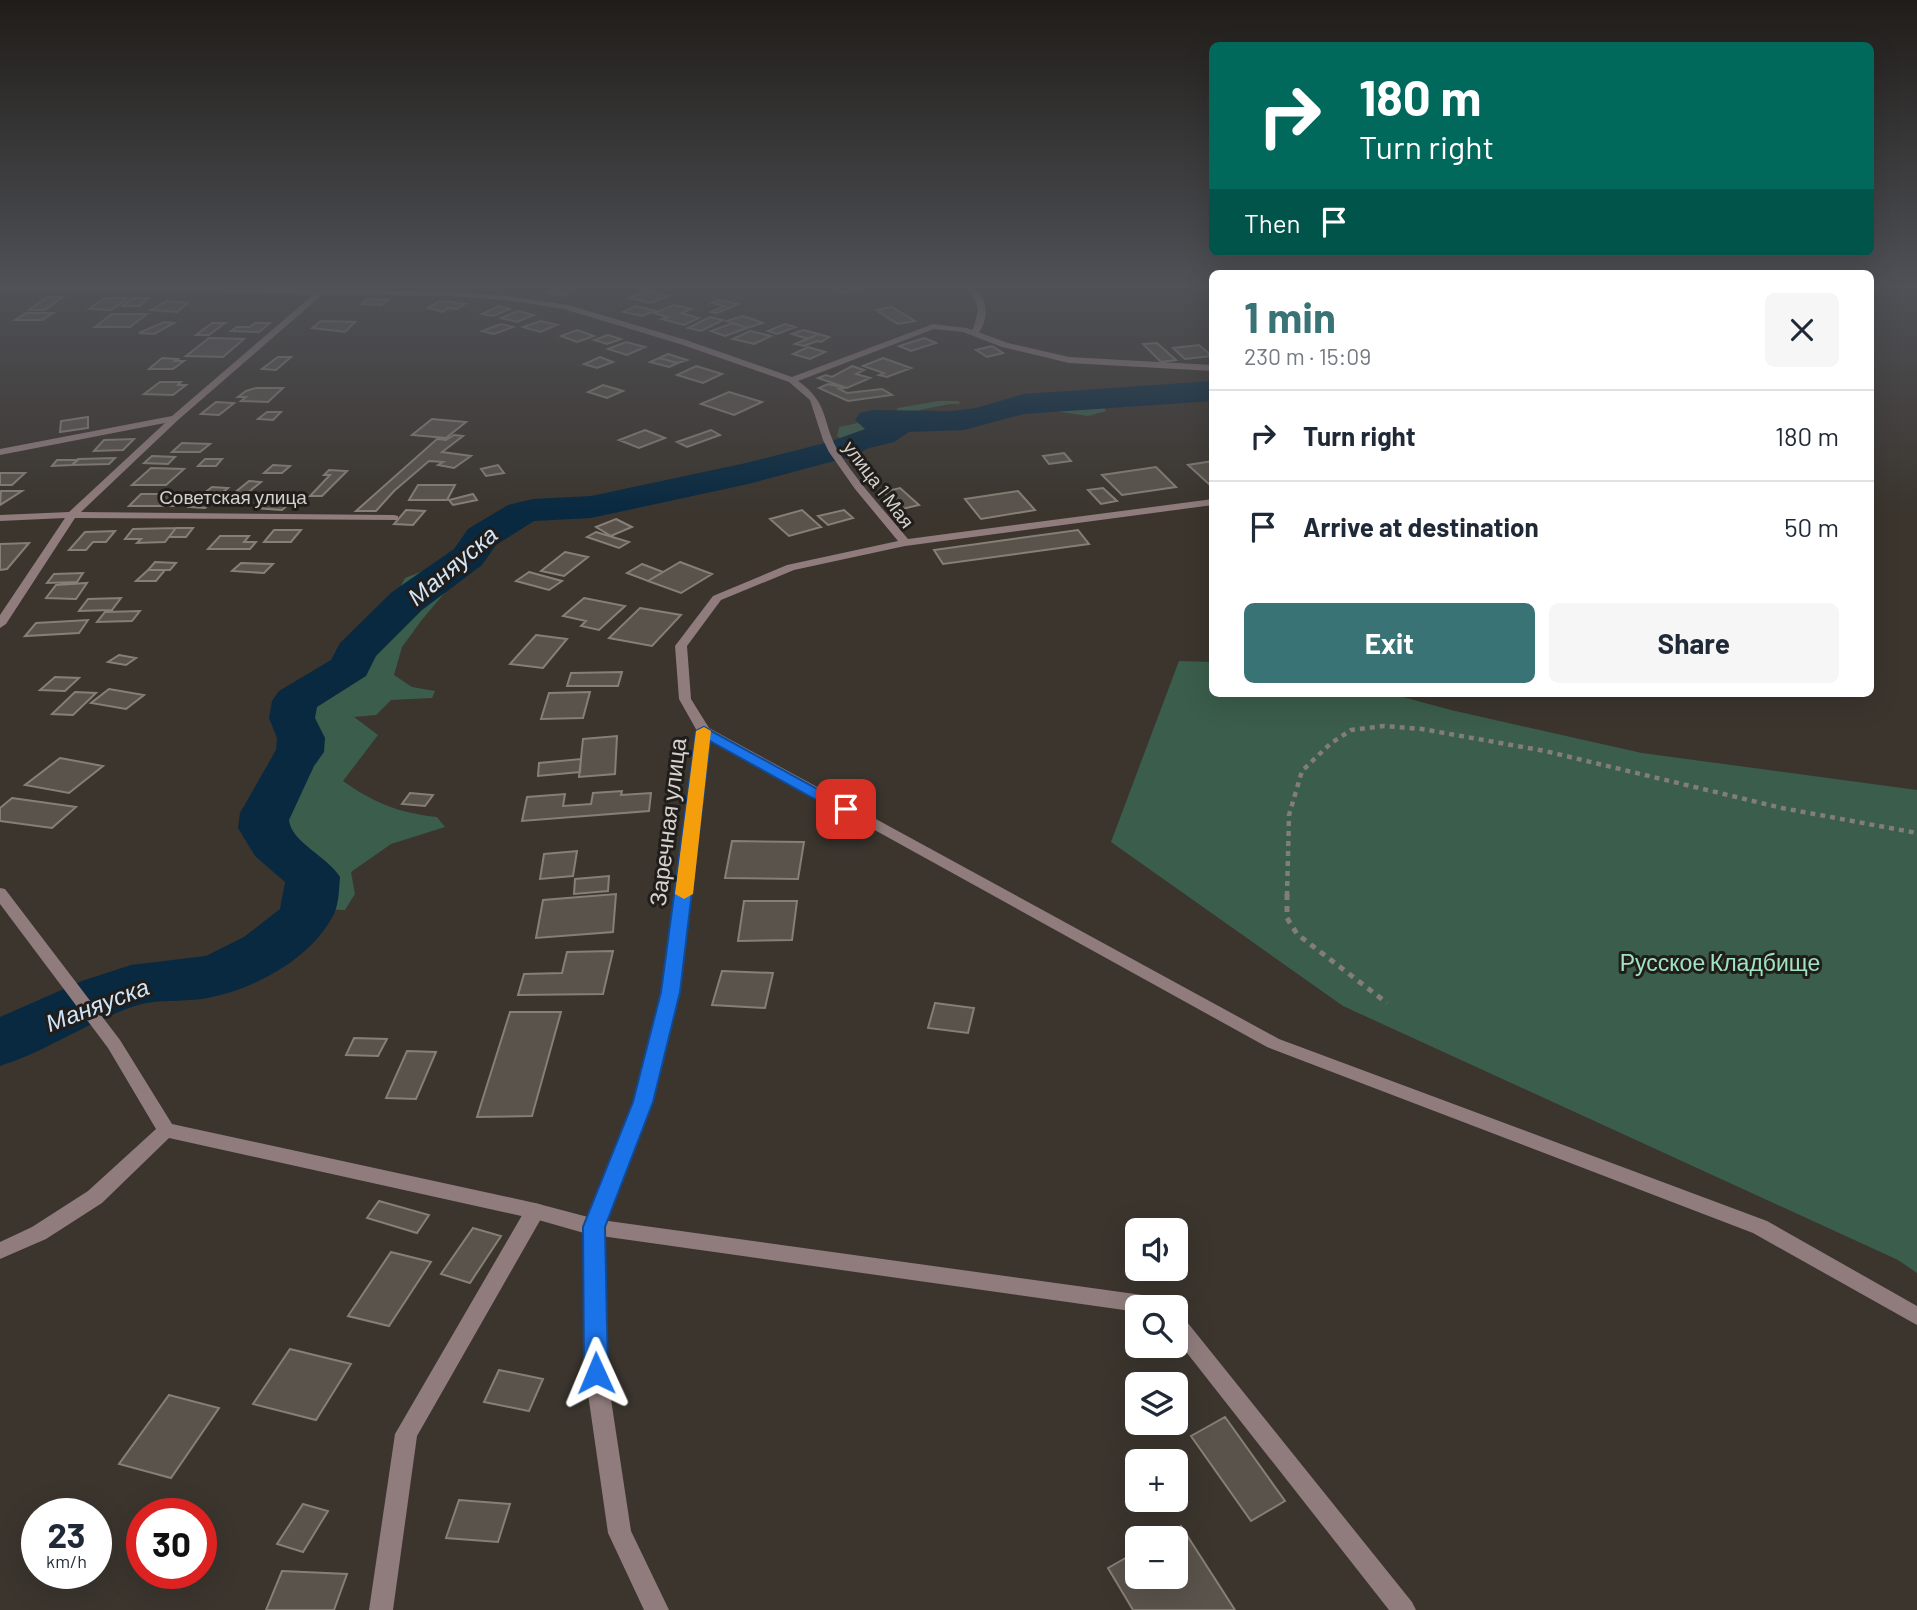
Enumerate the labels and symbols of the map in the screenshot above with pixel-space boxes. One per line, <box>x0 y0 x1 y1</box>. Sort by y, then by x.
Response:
street label: улица 1 Мая <box>839 436 919 532</box>
street label: Советская улица <box>159 485 307 508</box>
water label: Маняуска <box>401 519 503 611</box>
street label: Заречная улица <box>643 736 691 908</box>
pin <box>816 779 876 839</box>
park label: Русское Кладбище <box>1620 948 1820 976</box>
water label: Маняуска <box>41 971 153 1037</box>
position arrow <box>559 1336 633 1410</box>
speed limit sign: 30 <box>126 1498 217 1589</box>

